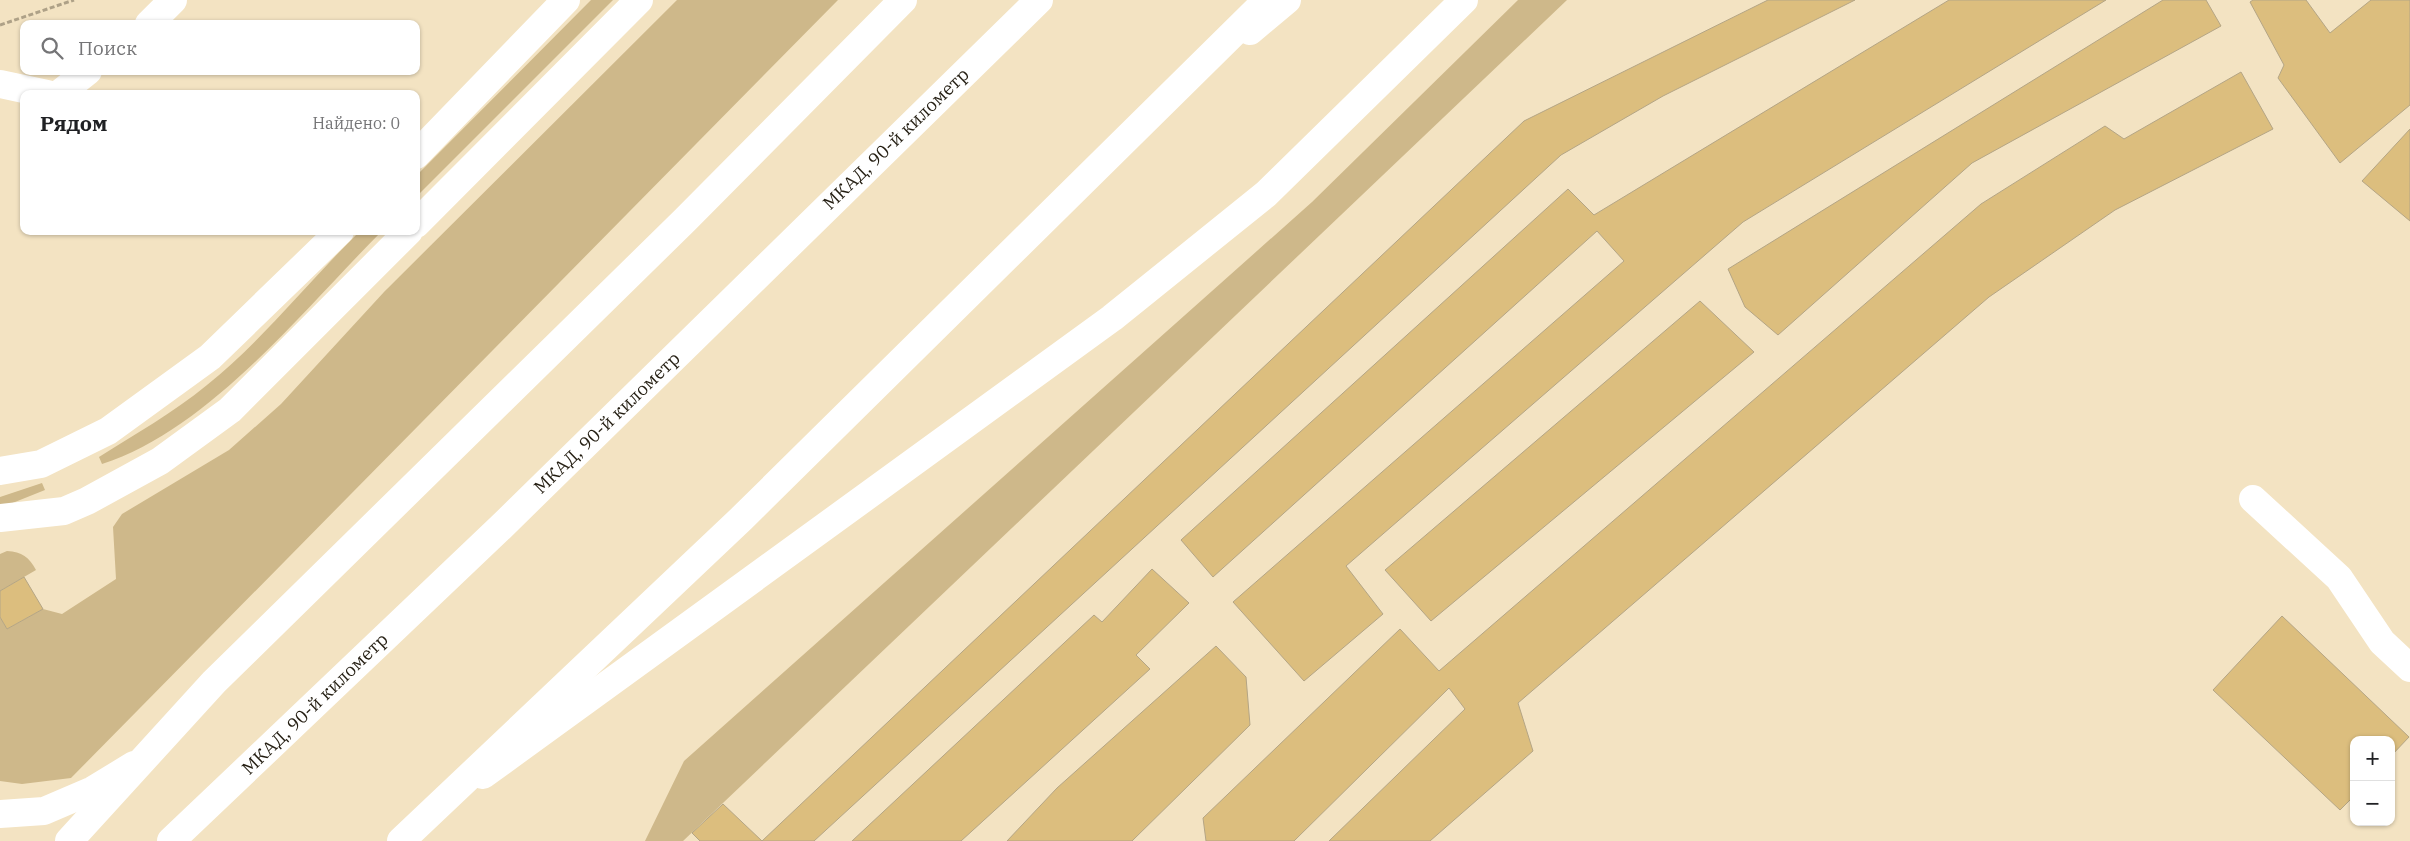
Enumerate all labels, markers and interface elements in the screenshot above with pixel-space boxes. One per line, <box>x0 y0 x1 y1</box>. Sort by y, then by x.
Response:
search box <box>20 20 420 75</box>
icon: search <box>38 34 66 62</box>
text: Поиск <box>78 36 137 60</box>
street label: МКАД, 90-й километр <box>818 63 974 214</box>
text: Рядом <box>40 109 108 137</box>
text: Найдено: 0 <box>312 113 400 133</box>
street label: МКАД, 90-й километр <box>529 347 685 498</box>
street label: МКАД, 90-й километр <box>237 628 393 779</box>
map controls <box>2350 736 2395 826</box>
button: + <box>2350 736 2395 781</box>
button: − <box>2350 781 2395 826</box>

